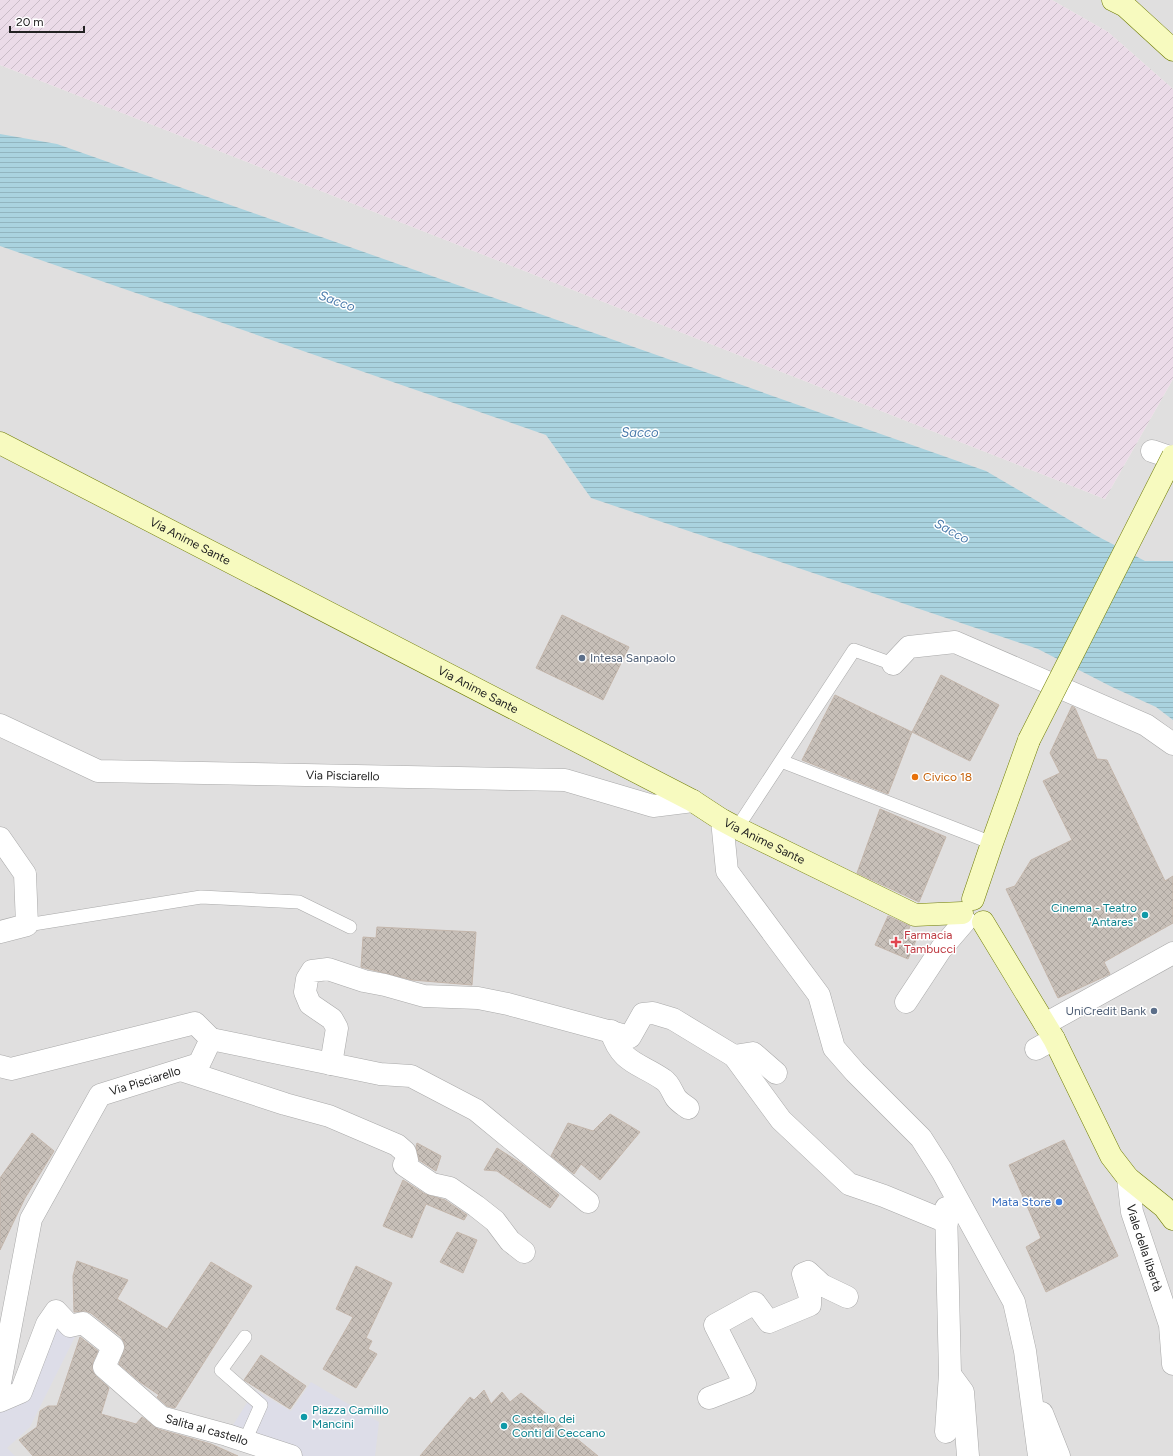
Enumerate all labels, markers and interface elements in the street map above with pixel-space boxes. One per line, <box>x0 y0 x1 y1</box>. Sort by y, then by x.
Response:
scale bar <box>10 8 84 34</box>
text: 20 m <box>16 15 44 29</box>
water label: Sacco <box>317 288 357 315</box>
water label: Sacco <box>621 425 659 440</box>
street label: Via Anime Sante <box>147 515 233 568</box>
water label: Sacco <box>932 515 972 547</box>
place label: Intesa Sanpaolo <box>590 651 676 665</box>
marker: Intesa Sanpaolo <box>577 653 587 663</box>
street label: Via Anime Sante <box>435 663 521 717</box>
street label: Via Pisciarello <box>306 768 380 783</box>
place label: Civico 18 <box>923 770 972 784</box>
marker: Civico 18 <box>910 772 920 782</box>
street label: Via Anime Sante <box>721 815 808 867</box>
place label: Cinema - Teatro "Antares" <box>1051 901 1137 929</box>
marker: Cinema - Teatro "Antares" <box>1140 910 1150 920</box>
place label: Farmacia Tambucci <box>904 928 956 956</box>
marker: Farmacia Tambucci <box>891 937 901 947</box>
place label: UniCredit Bank <box>1065 1004 1146 1018</box>
marker: UniCredit Bank <box>1149 1006 1159 1016</box>
street label: Via Pisciarello <box>108 1064 182 1098</box>
place label: Mata Store <box>992 1195 1051 1209</box>
marker: Mata Store <box>1054 1197 1064 1207</box>
street label: Viale della libertà <box>1124 1203 1165 1293</box>
place label: Piazza Camillo Mancini <box>312 1403 389 1431</box>
street label: Salita al castello <box>164 1411 250 1449</box>
marker: Piazza Camillo Mancini <box>299 1412 309 1422</box>
place label: Castello dei Conti di Ceccano <box>512 1412 605 1440</box>
marker: Castello dei Conti di Ceccano <box>499 1421 509 1431</box>

